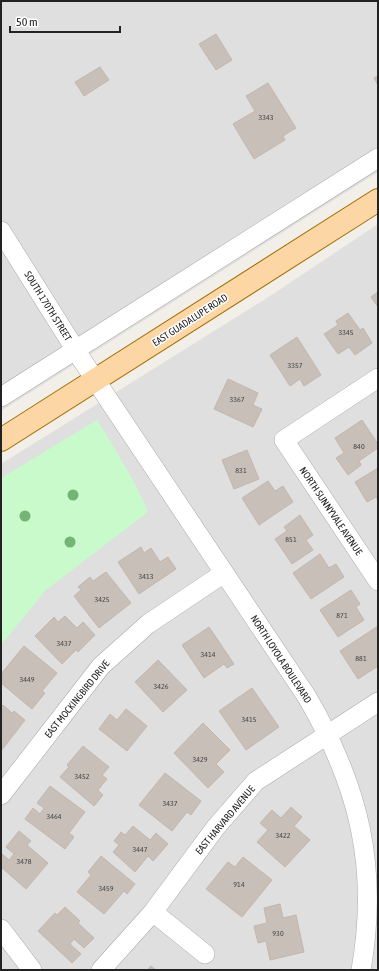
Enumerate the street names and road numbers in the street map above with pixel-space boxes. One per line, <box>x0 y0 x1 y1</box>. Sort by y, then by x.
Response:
street label: SOUTH 170TH STREET <box>22 269 74 343</box>
street label: EAST GUADALUPE ROAD <box>150 291 230 348</box>
street label: NORTH SUNNYVALE AVENUE <box>297 465 365 558</box>
street label: NORTH LOYOLA BOULEVARD <box>248 613 314 705</box>
street label: EAST MOCKINGBIRD DRIVE <box>42 658 112 740</box>
street label: EAST HARVARD AVENUE <box>193 783 257 857</box>

